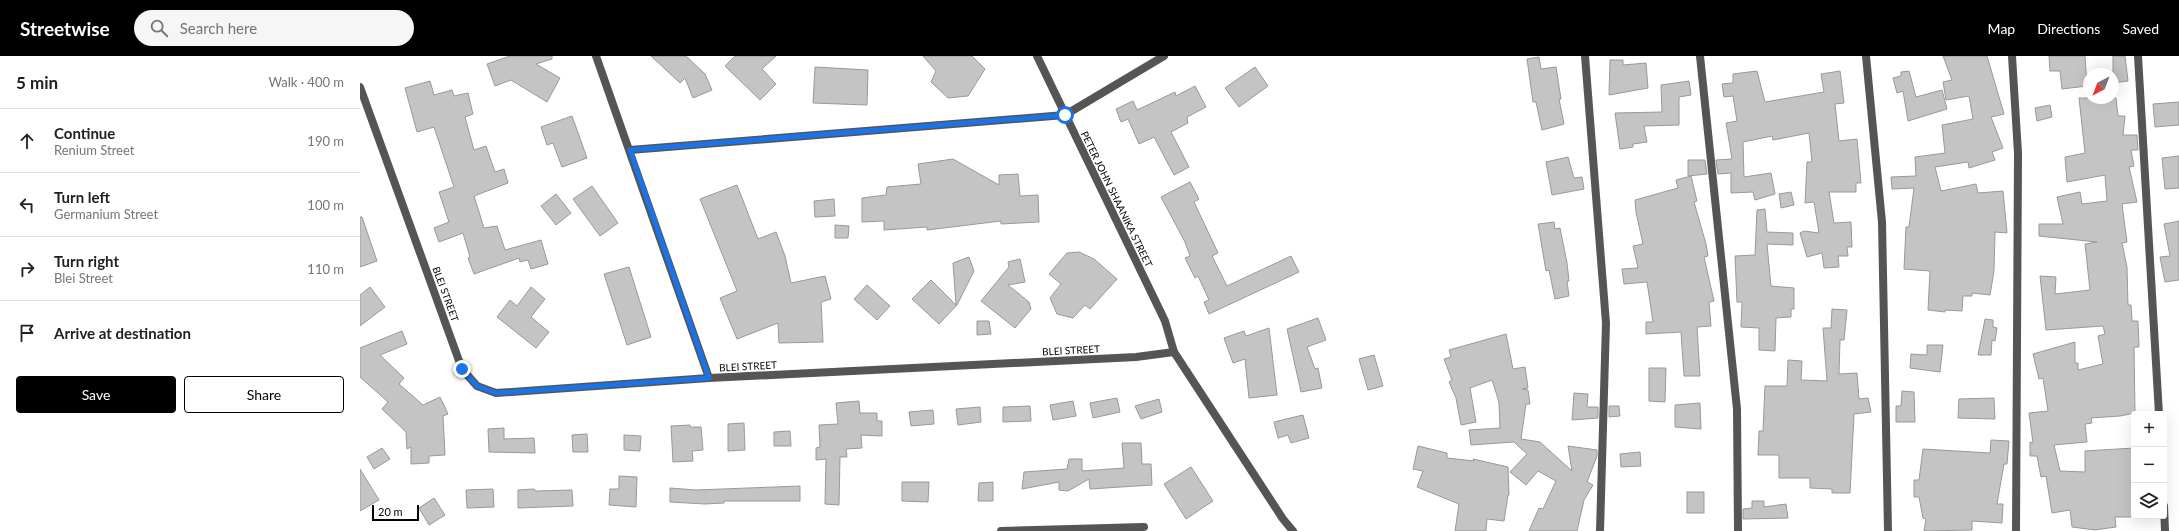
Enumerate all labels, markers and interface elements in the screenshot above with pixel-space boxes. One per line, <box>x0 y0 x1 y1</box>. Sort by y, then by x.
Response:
search box <box>134 10 414 46</box>
text: Streetwise <box>20 17 110 40</box>
icon: search <box>148 17 170 39</box>
text: Search here <box>180 19 257 37</box>
text: Map <box>1988 20 2015 37</box>
text: Directions <box>2037 20 2100 37</box>
text: Saved <box>2122 20 2159 37</box>
north arrow <box>2083 68 2119 104</box>
text: 5 min <box>16 72 58 93</box>
text: Walk · 400 m <box>268 74 344 90</box>
route start <box>1056 106 1074 124</box>
text: Continue <box>54 124 115 142</box>
street label: PETER JOHN SHAANIKA STREET <box>1079 129 1155 269</box>
icon: ahead <box>16 130 38 152</box>
text: 190 m <box>307 133 344 149</box>
text: Renium Street <box>54 142 134 158</box>
text: Turn left <box>54 188 110 206</box>
icon: left <box>16 194 38 216</box>
text: 100 m <box>307 197 344 213</box>
text: Germanium Street <box>54 206 158 222</box>
text: Turn right <box>54 252 119 270</box>
icon: right <box>16 258 38 280</box>
text: 110 m <box>307 261 344 277</box>
street label: BLEI STREET <box>430 265 462 323</box>
text: Blei Street <box>54 270 113 286</box>
icon: arrive <box>16 322 38 344</box>
text: Arrive at destination <box>54 324 191 342</box>
street label: BLEI STREET <box>1042 342 1100 358</box>
street label: BLEI STREET <box>719 358 777 374</box>
route end <box>453 360 471 378</box>
button: Save <box>16 376 176 413</box>
button: Share <box>184 376 344 413</box>
map controls <box>2131 411 2167 519</box>
button: + <box>2131 411 2167 447</box>
button: − <box>2131 447 2167 483</box>
button: layers <box>2131 483 2167 519</box>
scale bar <box>372 503 419 522</box>
text: 20 m <box>378 505 403 518</box>

